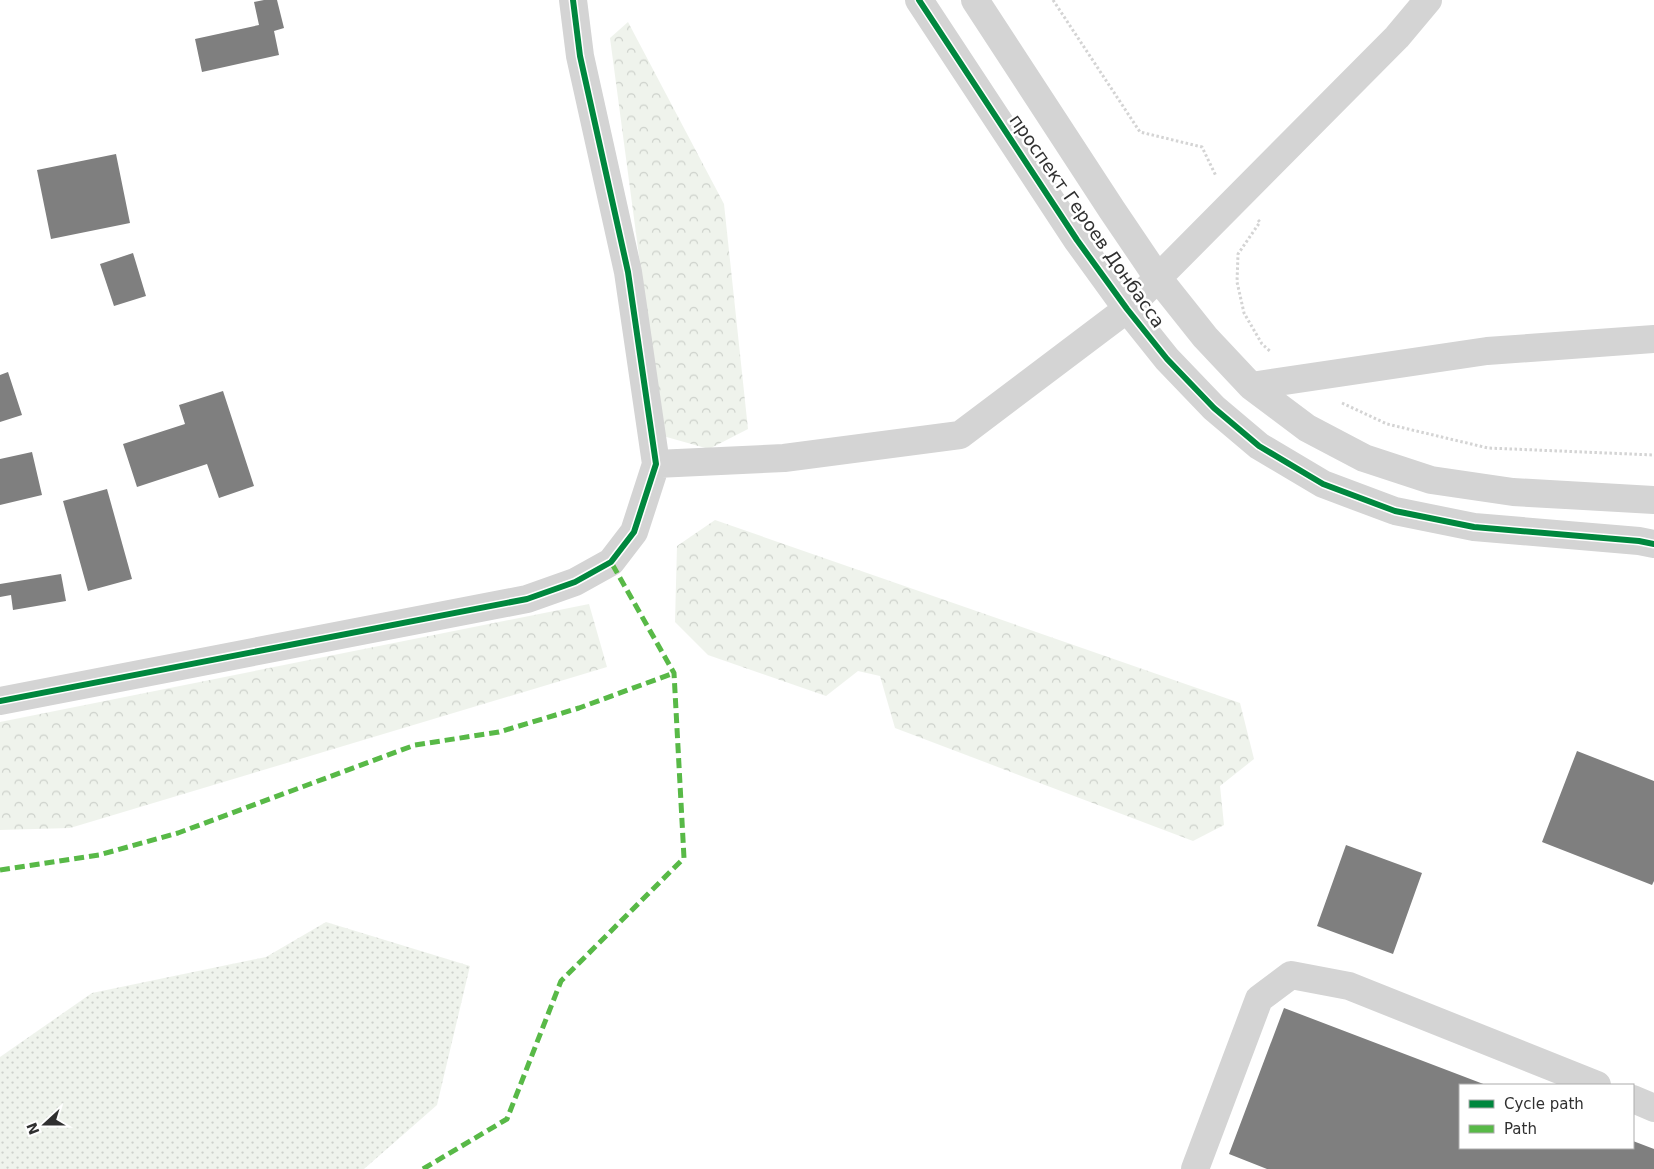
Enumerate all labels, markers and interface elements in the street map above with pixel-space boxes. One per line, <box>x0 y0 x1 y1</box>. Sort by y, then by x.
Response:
street label: проспект Героев Донбасса <box>1005 110 1169 331</box>
legend <box>1459 1084 1634 1149</box>
text: Cycle path <box>1504 1095 1584 1113</box>
north arrow <box>20 1099 70 1149</box>
text: N <box>23 1120 42 1137</box>
text: Path <box>1504 1120 1537 1138</box>

